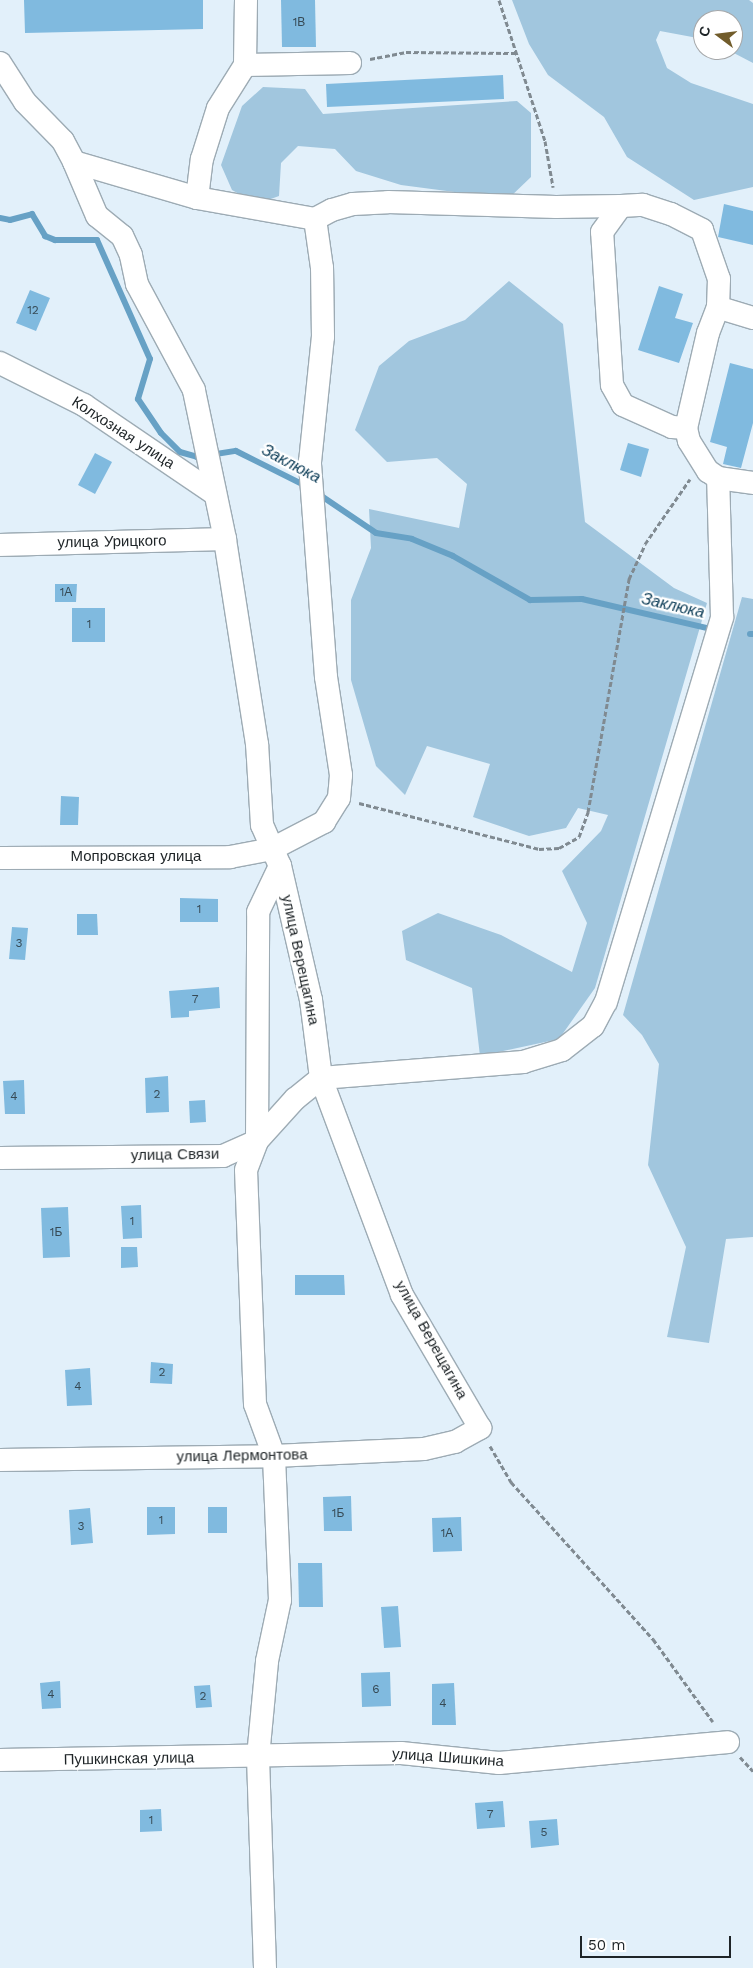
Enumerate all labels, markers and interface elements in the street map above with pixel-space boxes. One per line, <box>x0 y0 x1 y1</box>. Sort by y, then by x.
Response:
north arrow <box>693 10 743 60</box>
house number: 1В <box>293 16 305 30</box>
text: С <box>695 24 714 38</box>
house number: 12 <box>27 304 39 318</box>
street label: Колхозная улица <box>68 393 178 473</box>
water label: Заклюка <box>258 441 324 487</box>
street label: улица Урицкого <box>57 532 167 552</box>
house number: 1А <box>60 586 72 600</box>
water label: Заклюка <box>640 589 706 623</box>
house number: 1 <box>87 618 91 632</box>
street label: Мопровская улица <box>71 848 201 866</box>
street label: улица Верещагина <box>277 893 323 1027</box>
house number: 1 <box>197 903 201 917</box>
house number: 3 <box>16 937 22 951</box>
house number: 7 <box>192 993 198 1007</box>
house number: 2 <box>154 1088 160 1102</box>
house number: 4 <box>10 1090 18 1104</box>
street label: улица Связи <box>131 1145 219 1165</box>
house number: 1 <box>130 1215 134 1229</box>
house number: 1Б <box>50 1226 62 1240</box>
street label: улица Верещагина <box>391 1278 471 1402</box>
house number: 2 <box>159 1366 165 1380</box>
house number: 4 <box>74 1380 82 1394</box>
street label: улица Лермонтова <box>176 1446 308 1466</box>
house number: 1Б <box>332 1507 344 1521</box>
house number: 1 <box>159 1514 163 1528</box>
house number: 3 <box>78 1520 84 1534</box>
house number: 1А <box>441 1527 453 1541</box>
house number: 6 <box>372 1683 380 1697</box>
house number: 4 <box>47 1688 55 1702</box>
house number: 2 <box>200 1690 206 1704</box>
house number: 4 <box>439 1697 447 1711</box>
street label: улица Шишкина <box>391 1745 505 1771</box>
street label: Пушкинская улица <box>63 1749 195 1769</box>
house number: 7 <box>487 1808 493 1822</box>
house number: 1 <box>149 1814 153 1828</box>
house number: 5 <box>541 1826 547 1840</box>
scale bar <box>583 1926 734 1958</box>
text: 50 m <box>588 1936 625 1954</box>

